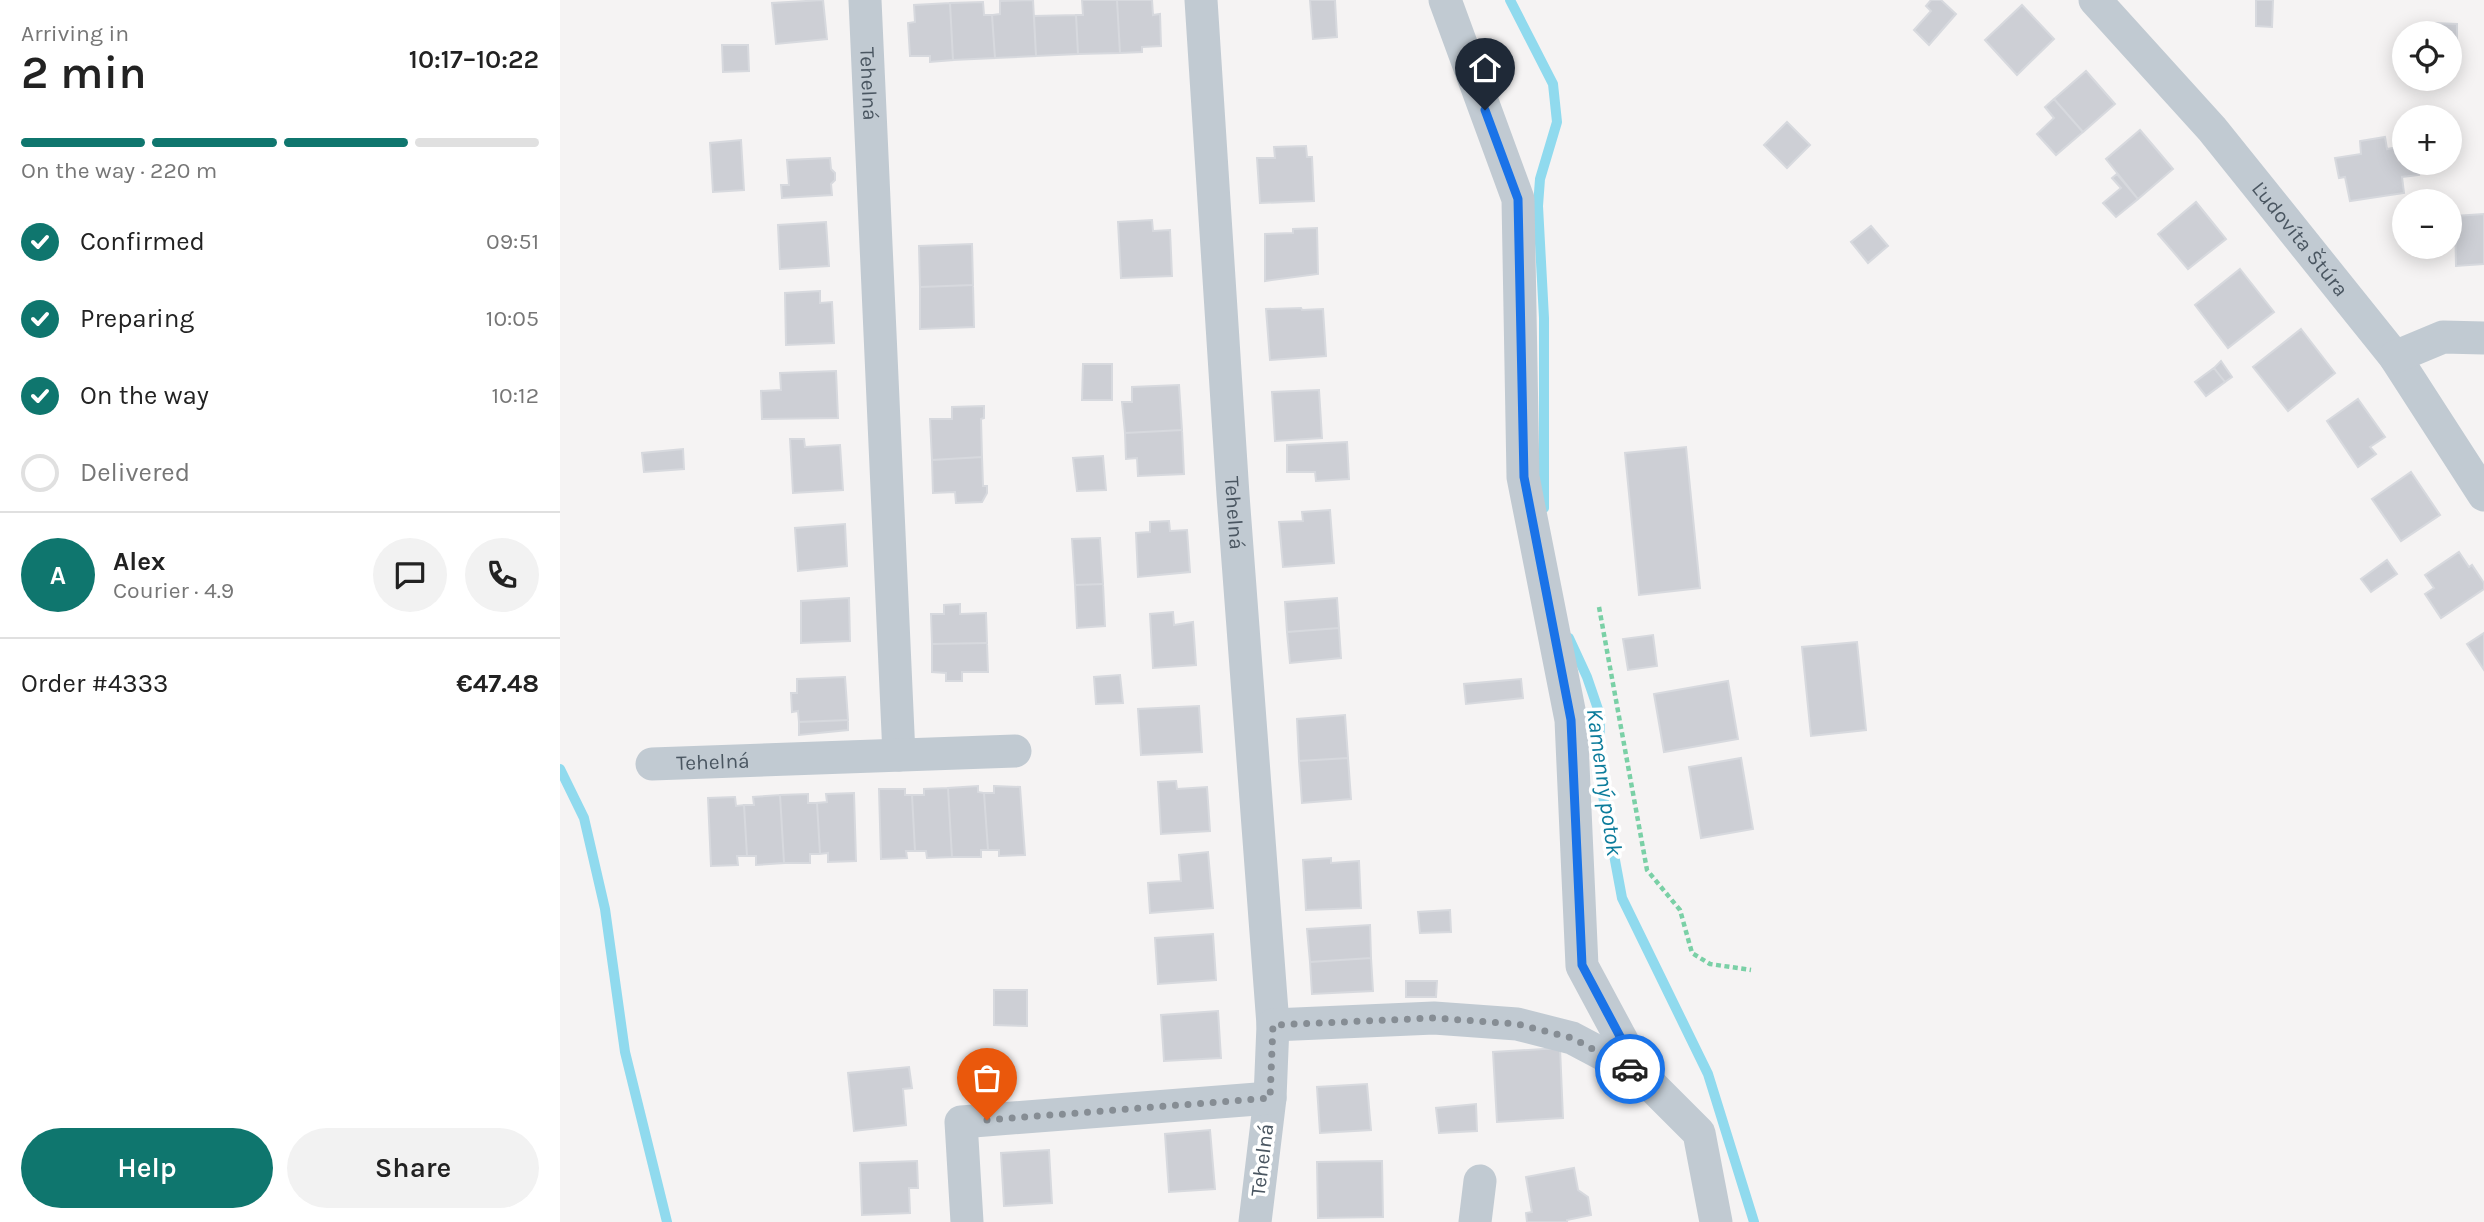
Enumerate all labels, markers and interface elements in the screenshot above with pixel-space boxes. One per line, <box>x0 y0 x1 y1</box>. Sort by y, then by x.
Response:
text: Arriving in <box>21 20 129 47</box>
map controls <box>2392 21 2462 259</box>
button: locate <box>2392 21 2462 91</box>
pin <box>1455 38 1515 110</box>
text: 10:17–10:22 <box>409 44 539 75</box>
text: 2 min <box>21 46 147 100</box>
street label: Tehelná <box>855 47 882 121</box>
icon: home <box>1466 49 1504 87</box>
button: + <box>2392 105 2462 175</box>
text: On the way · 220 m <box>21 157 217 184</box>
street label: Ľudovíta Štúra <box>2247 177 2353 301</box>
button: − <box>2392 189 2462 259</box>
icon: check <box>21 223 59 261</box>
text: Confirmed <box>80 226 205 257</box>
text: 09:51 <box>486 228 539 255</box>
icon: check <box>21 300 59 338</box>
text: Preparing <box>80 303 194 334</box>
text: 10:05 <box>486 305 539 332</box>
icon: check <box>21 377 59 415</box>
text: On the way <box>80 380 209 411</box>
text: 10:12 <box>492 382 539 409</box>
text: Delivered <box>80 457 190 488</box>
street label: Tehelná <box>1220 476 1249 550</box>
button: chat <box>373 538 447 612</box>
button: phone <box>465 538 539 612</box>
text: Alex <box>113 546 165 577</box>
text: A <box>50 560 66 591</box>
text: Courier · 4.9 <box>113 577 234 604</box>
text: Order #4333 <box>21 668 168 699</box>
text: €47.48 <box>456 668 539 699</box>
water label: Kamenný potok <box>1581 707 1628 858</box>
street label: Tehelná <box>676 749 750 775</box>
courier <box>1595 1034 1665 1104</box>
pin <box>957 1048 1017 1120</box>
icon: car <box>1611 1050 1649 1088</box>
icon: bag <box>968 1059 1006 1097</box>
street label: Tehelná <box>1246 1122 1278 1198</box>
button: Help <box>21 1128 273 1208</box>
button: Share <box>287 1128 539 1208</box>

